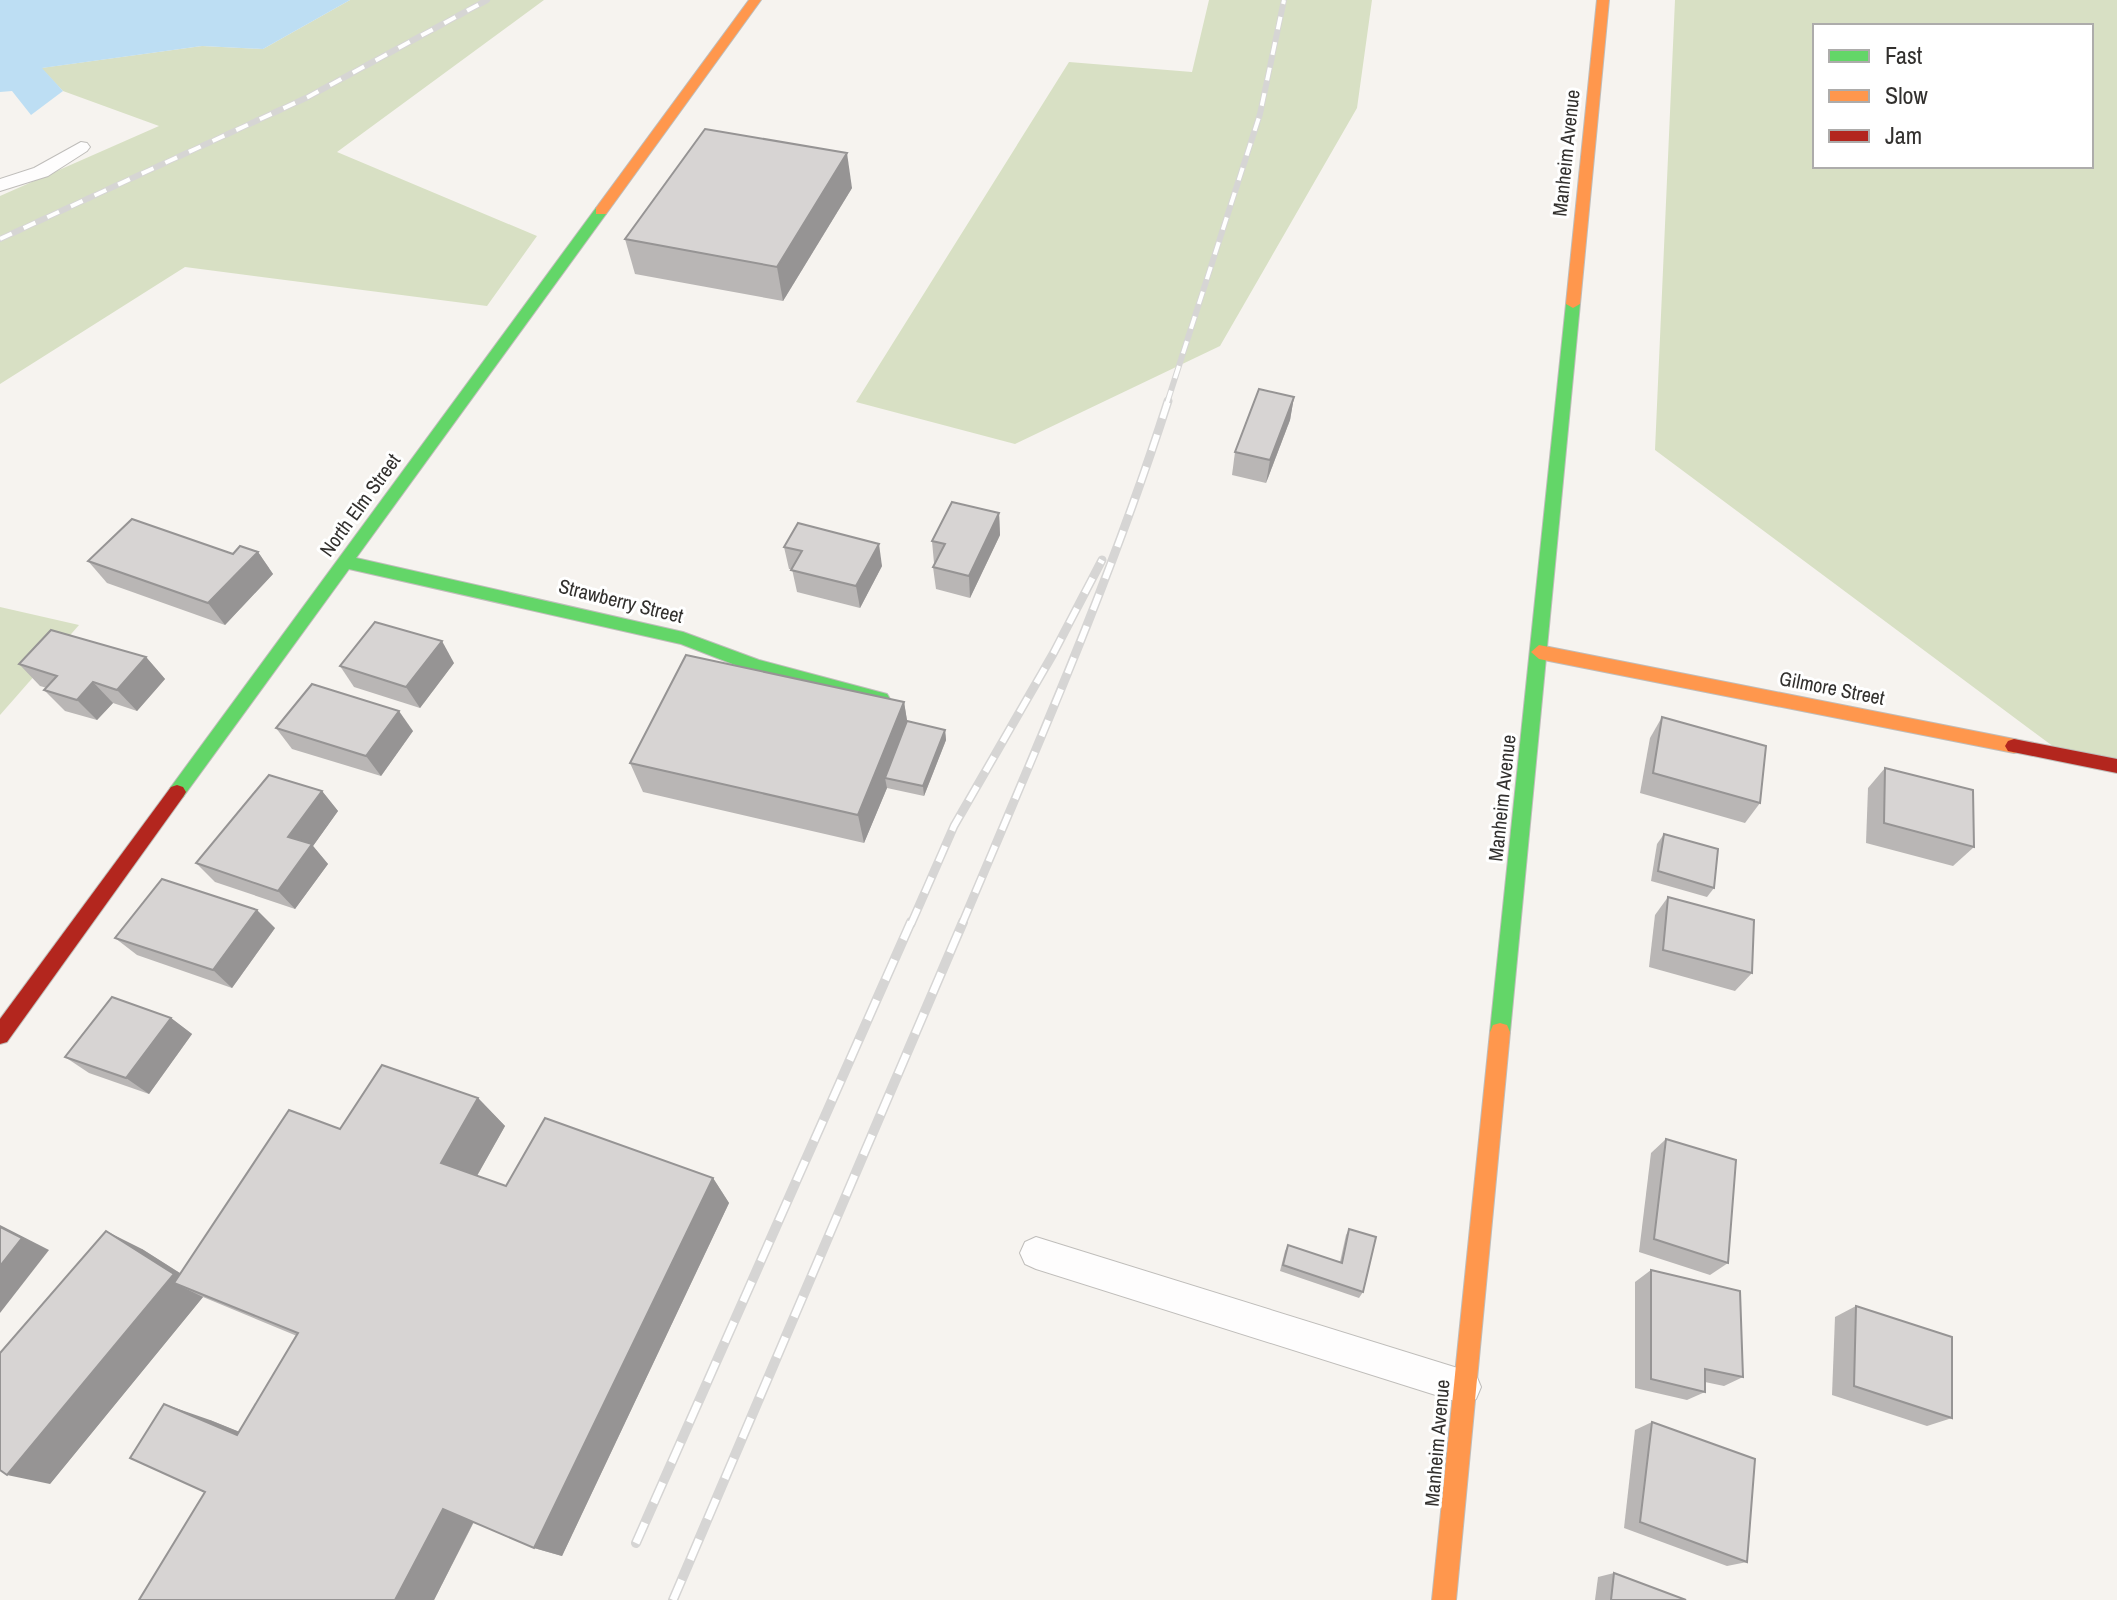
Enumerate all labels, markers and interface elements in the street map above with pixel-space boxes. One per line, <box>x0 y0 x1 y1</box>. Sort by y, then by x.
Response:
legend <box>1813 24 2093 168</box>
text: Fast <box>1885 39 1923 71</box>
text: Slow <box>1885 79 1928 111</box>
street label: Manheim Avenue <box>1545 88 1586 218</box>
text: Jam <box>1885 119 1922 151</box>
street label: North Elm Street <box>313 447 406 562</box>
street label: Strawberry Street <box>556 572 687 629</box>
street label: Gilmore Street <box>1777 664 1887 711</box>
street label: Manheim Avenue <box>1481 733 1522 863</box>
street label: Manheim Avenue <box>1418 1378 1456 1508</box>

